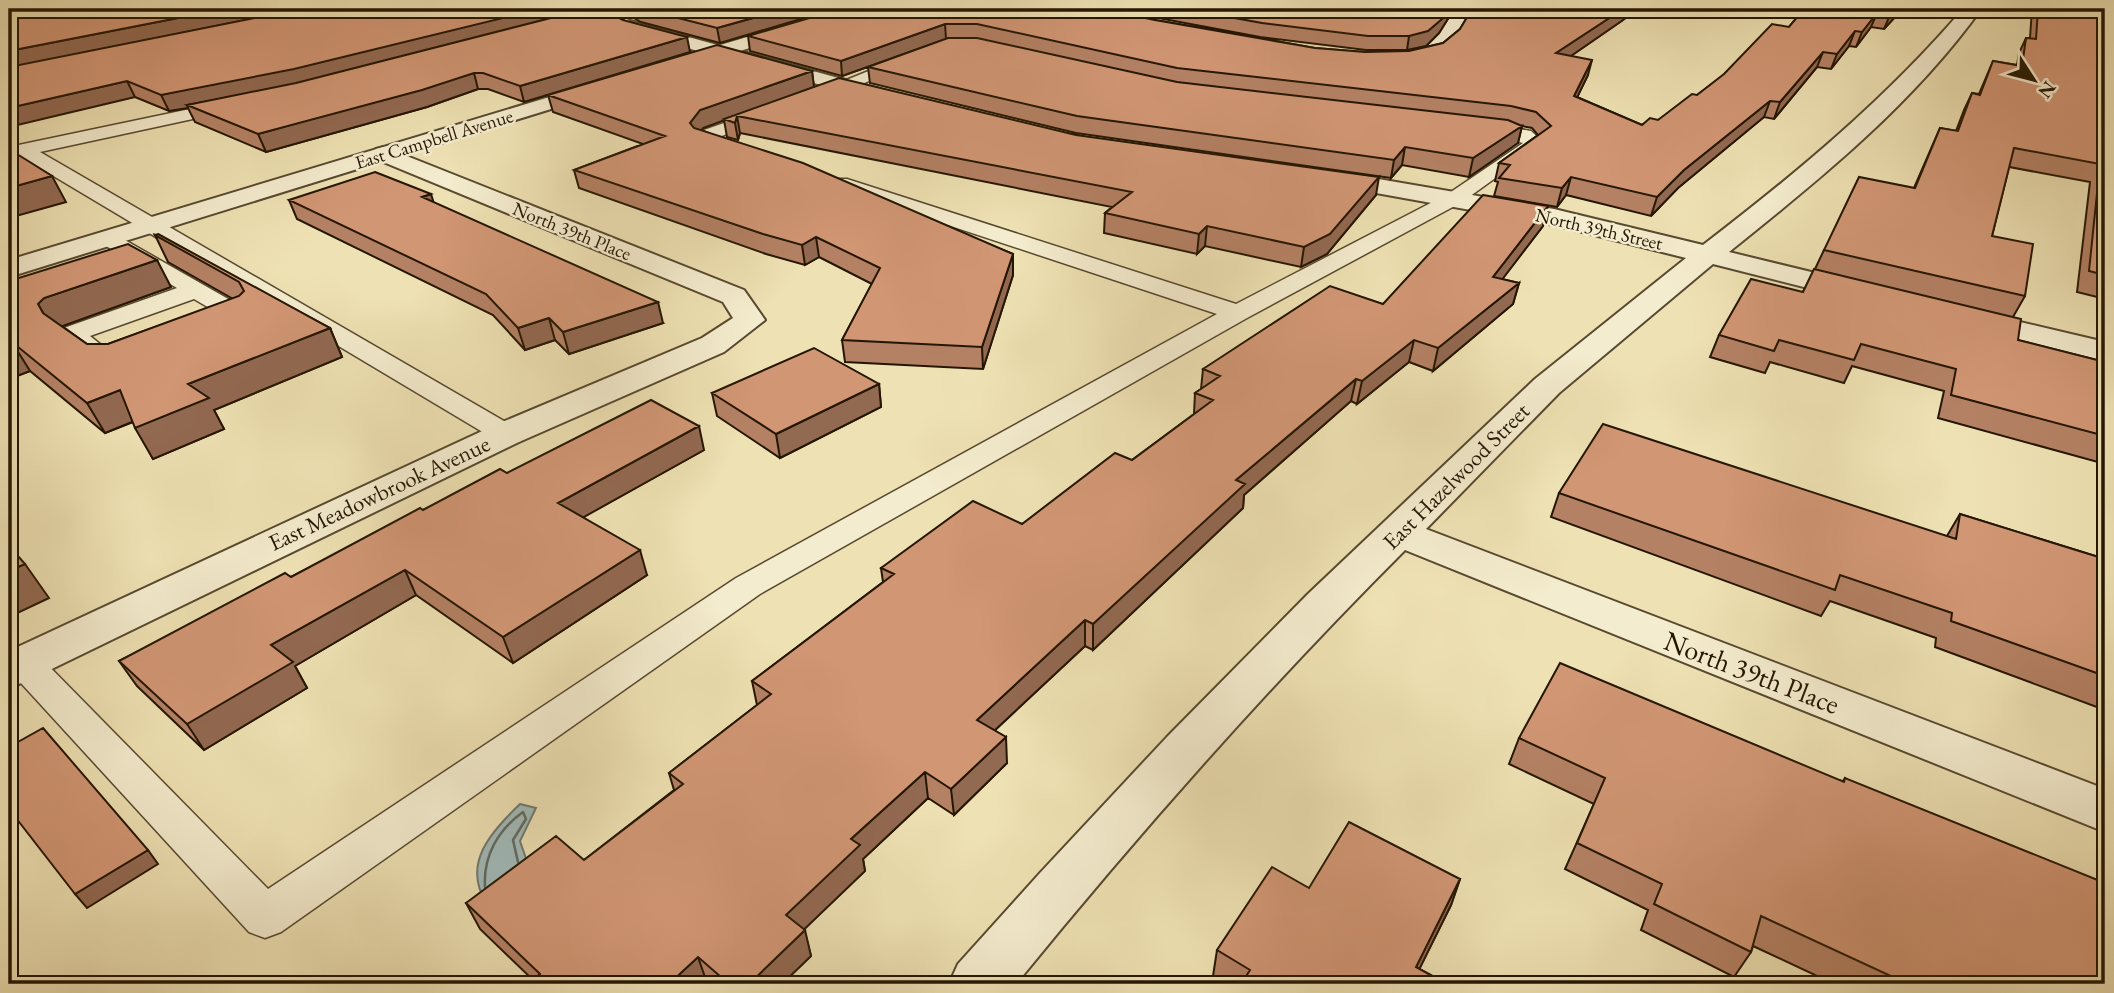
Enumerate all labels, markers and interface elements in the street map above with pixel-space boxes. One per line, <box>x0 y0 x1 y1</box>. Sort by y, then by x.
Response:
north arrow <box>1998 46 2068 116</box>
text: N <box>2032 76 2062 104</box>
street label: East Campbell Avenue <box>352 103 516 175</box>
street label: North 39th Place <box>509 196 635 266</box>
street label: North 39th Street <box>1533 202 1665 256</box>
street label: East Hazelwood Street <box>1376 396 1536 556</box>
street label: East Meadowbrook Avenue <box>263 428 495 558</box>
street label: North 39th Place <box>1659 622 1845 722</box>

